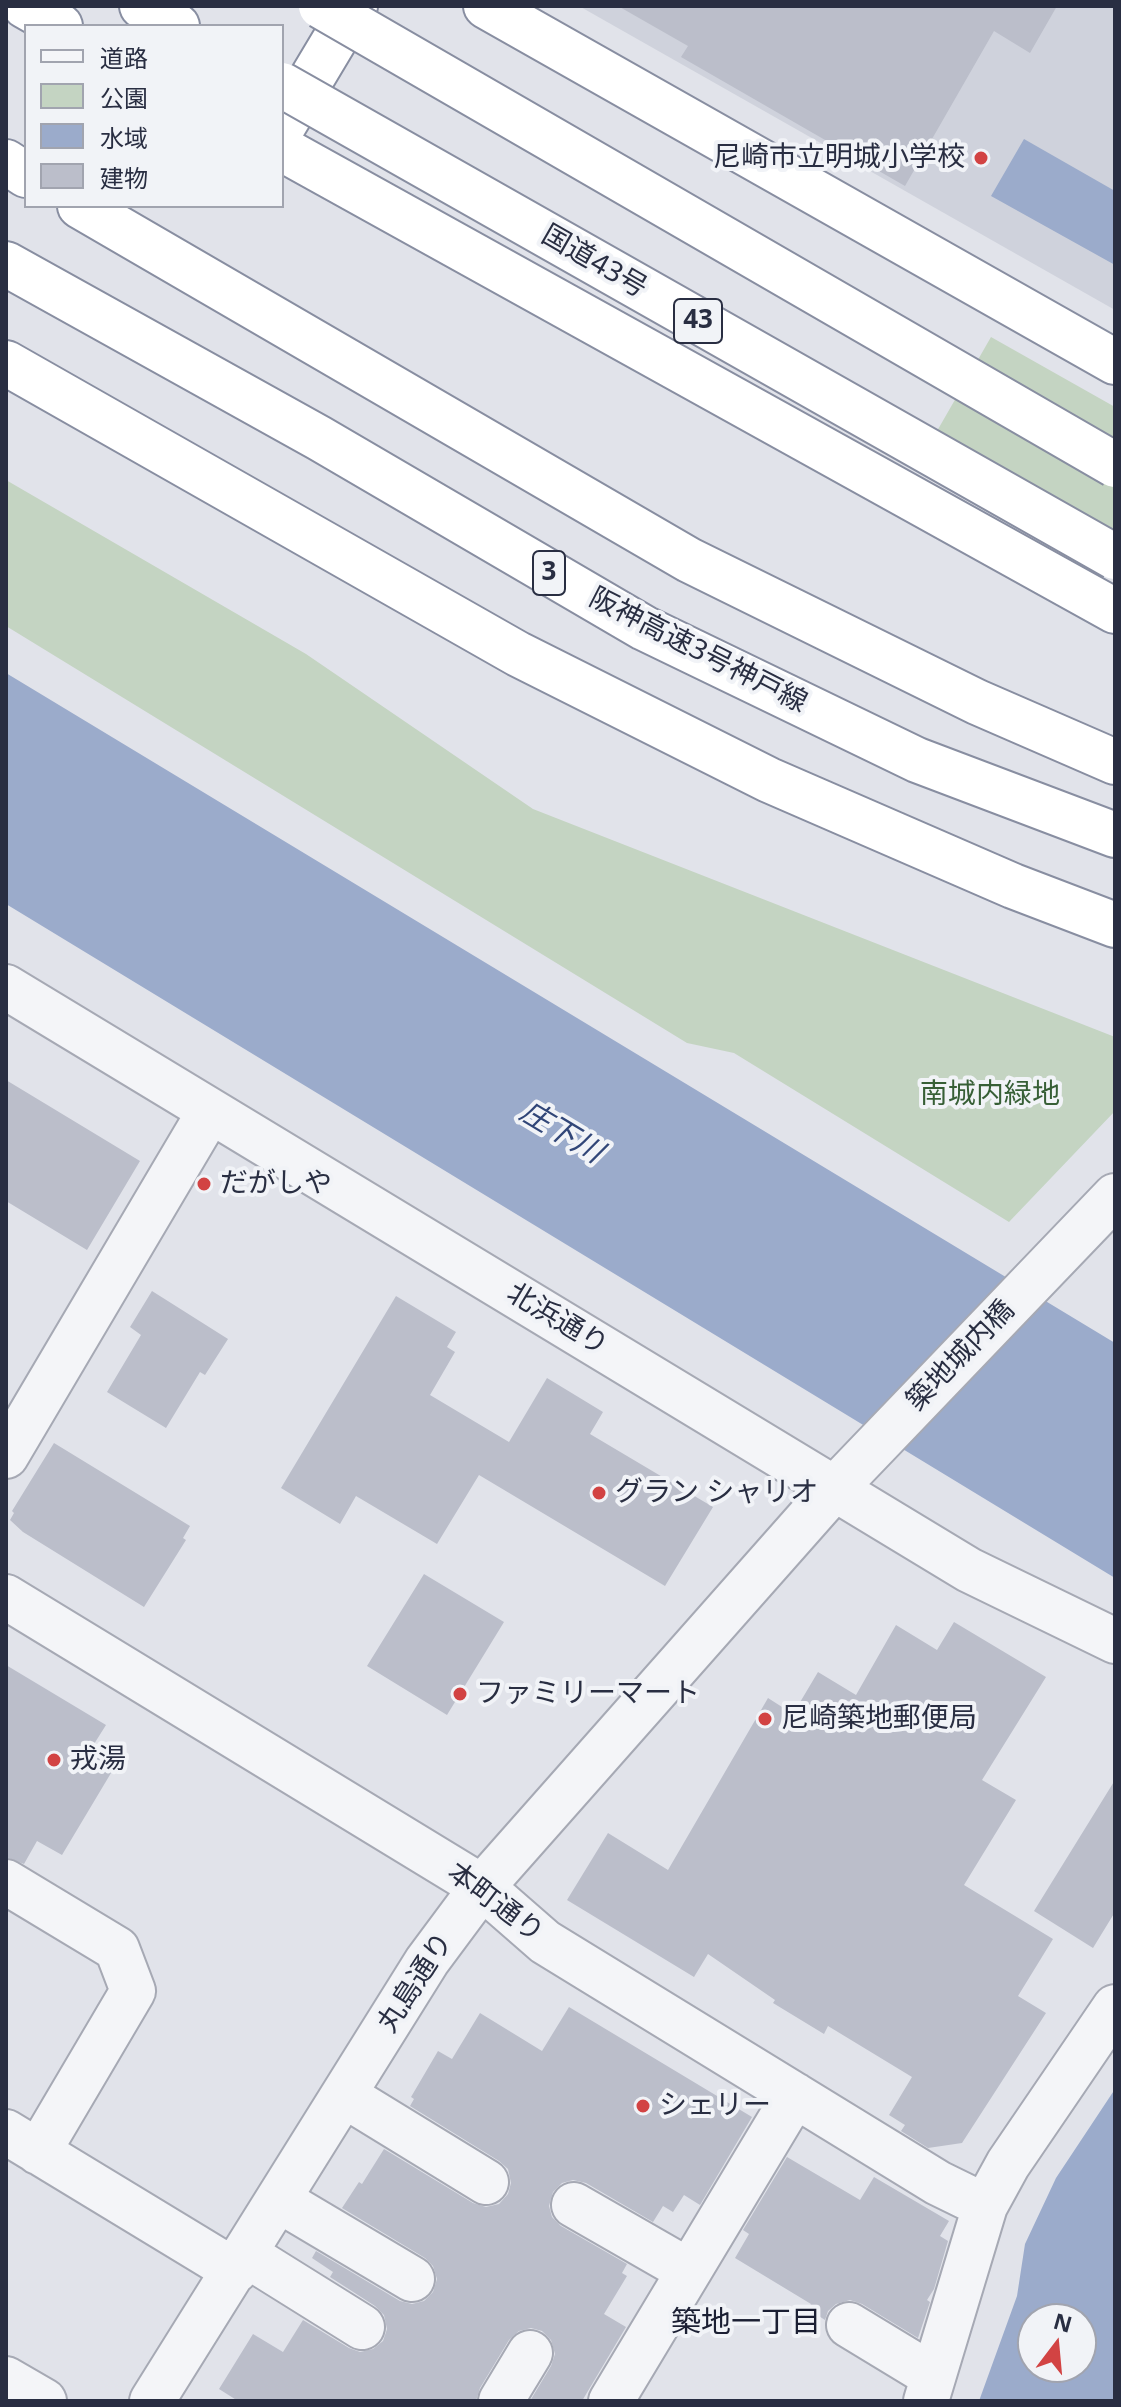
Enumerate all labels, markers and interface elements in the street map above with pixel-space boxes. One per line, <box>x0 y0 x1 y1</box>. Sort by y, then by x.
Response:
legend <box>24 24 284 208</box>
text: 道路 <box>100 41 148 74</box>
text: 公園 <box>100 81 148 114</box>
text: 水域 <box>100 121 148 154</box>
place label: 尼崎市立明城小学校 <box>713 141 965 175</box>
marker: 尼崎市立明城小学校 <box>972 149 990 167</box>
text: 建物 <box>100 161 148 194</box>
street label: 国道43号 <box>535 218 653 306</box>
road number: 43 <box>674 299 722 343</box>
road number: 3 <box>533 551 565 595</box>
street label: 阪神高速3号神戸線 <box>583 582 813 720</box>
park label: 南城内緑地 <box>920 1078 1060 1112</box>
water label: 庄下川 <box>513 1094 609 1172</box>
place label: だがしや <box>220 1167 332 1201</box>
marker: だがしや <box>195 1175 213 1193</box>
street label: 北浜通り <box>500 1277 614 1363</box>
street label: 築地城内橋 <box>900 1294 1022 1418</box>
place label: グラン シャリオ <box>615 1476 818 1510</box>
marker: グラン シャリオ <box>590 1484 608 1502</box>
place label: ファミリーマート <box>476 1677 700 1711</box>
marker: ファミリーマート <box>451 1685 469 1703</box>
place label: 尼崎築地郵便局 <box>781 1702 977 1736</box>
marker: 尼崎築地郵便局 <box>756 1710 774 1728</box>
place label: 戎湯 <box>70 1743 126 1777</box>
marker: 戎湯 <box>45 1751 63 1769</box>
street label: 本町通り <box>440 1856 550 1950</box>
street label: 丸島通り <box>371 1927 461 2039</box>
place label: シェリー <box>659 2089 771 2123</box>
marker: シェリー <box>634 2097 652 2115</box>
north arrow <box>1017 2303 1097 2383</box>
district label: 築地一丁目 <box>671 2305 821 2341</box>
text: N <box>1050 2305 1076 2339</box>

